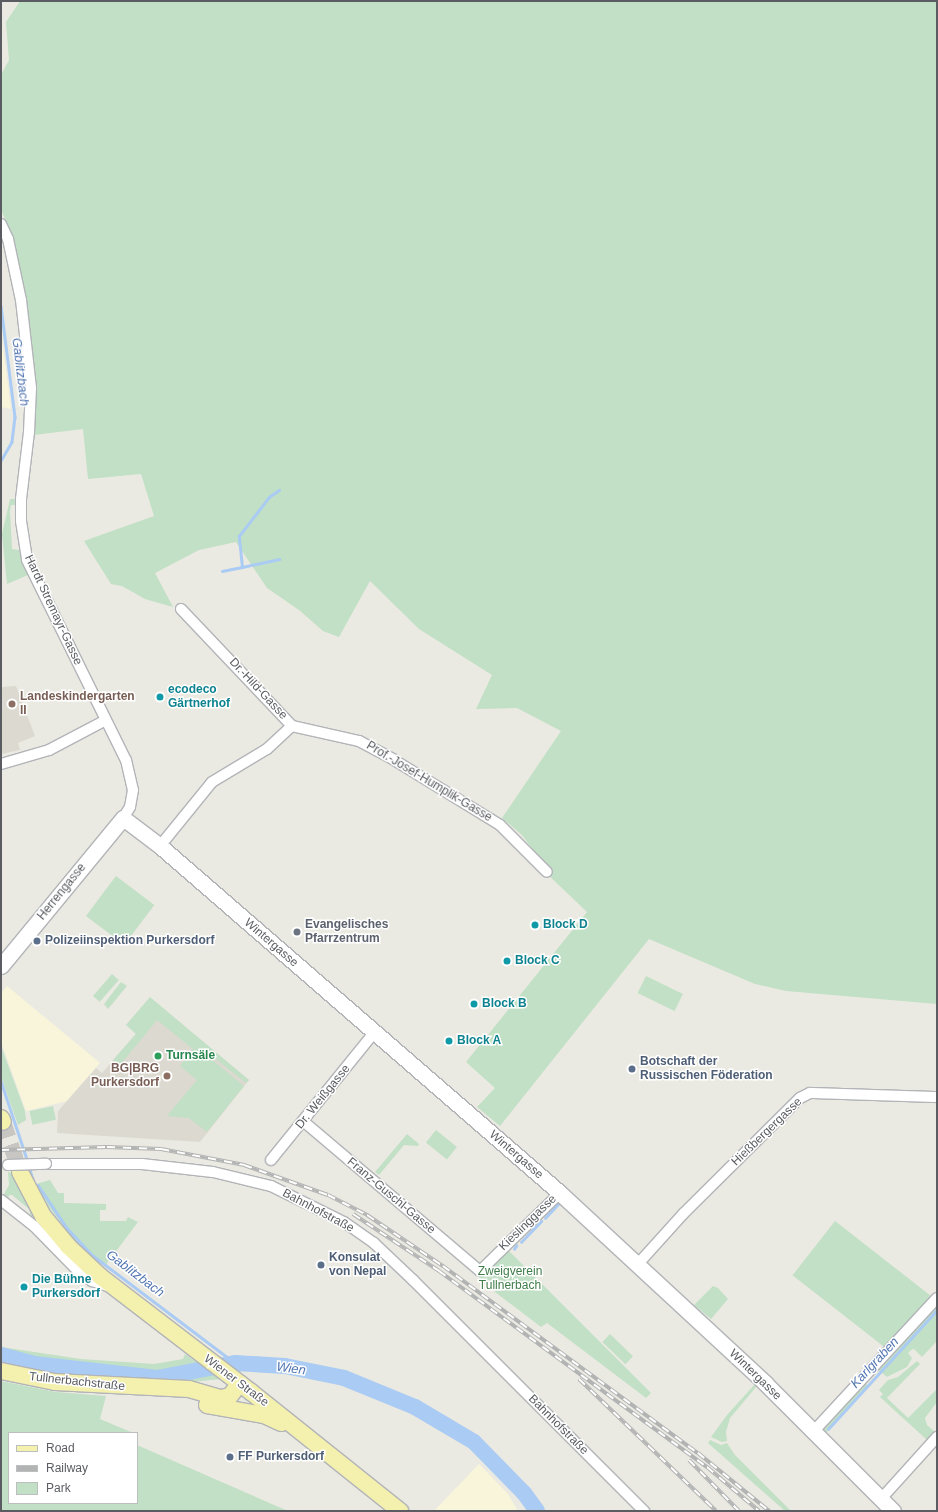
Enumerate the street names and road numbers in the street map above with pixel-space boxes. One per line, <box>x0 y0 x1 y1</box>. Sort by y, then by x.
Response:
street label: Hardt Stremayr-Gasse <box>21 553 85 667</box>
street label: Dr.-Hild-Gasse <box>226 655 290 723</box>
street label: Prof.-Josef-Humplik-Gasse <box>364 739 494 825</box>
street label: Herrengasse <box>35 861 89 923</box>
street label: Wintergasse <box>241 916 301 970</box>
street label: Dr. Weißgasse <box>293 1062 353 1132</box>
street label: Hießbergergasse <box>729 1095 805 1169</box>
street label: Wintergasse <box>486 1128 546 1182</box>
street label: Franz-Guschl-Gasse <box>344 1155 438 1237</box>
street label: Bahnhofstraße <box>280 1186 356 1236</box>
street label: Kieslinggasse <box>496 1192 560 1254</box>
street label: Wintergasse <box>726 1347 784 1403</box>
street label: Wiener Straße <box>201 1352 271 1410</box>
street label: Tullnerbachstraße <box>28 1370 126 1394</box>
street label: Bahnhofstraße <box>525 1392 591 1458</box>

